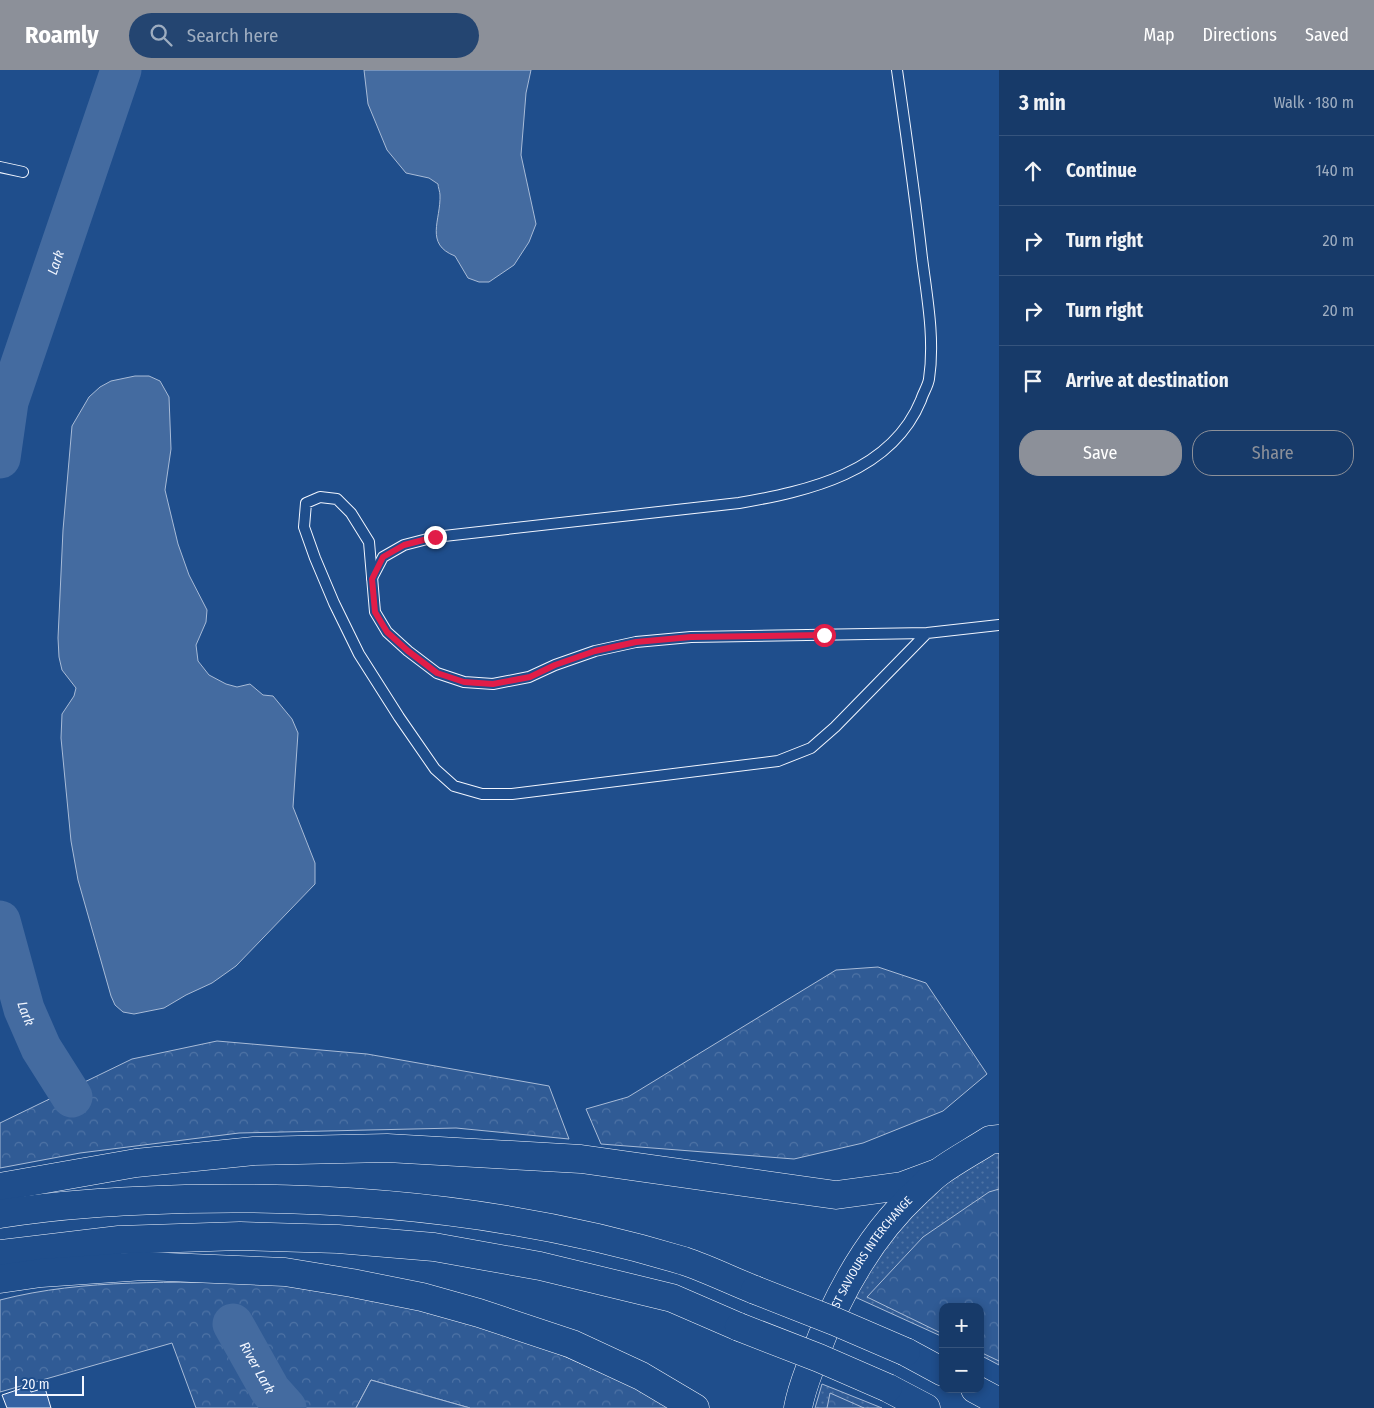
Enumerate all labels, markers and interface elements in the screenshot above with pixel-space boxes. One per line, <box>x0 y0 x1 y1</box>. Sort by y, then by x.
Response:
search box <box>129 13 479 58</box>
text: Roamly <box>25 21 99 49</box>
icon: search <box>147 21 175 49</box>
text: Search here <box>187 24 278 47</box>
text: Map <box>1143 24 1175 46</box>
text: Directions <box>1203 24 1277 46</box>
text: Saved <box>1305 24 1349 46</box>
text: 3 min <box>1019 90 1066 116</box>
text: Walk · 180 m <box>1274 93 1354 112</box>
icon: ahead <box>1019 157 1047 185</box>
text: Continue <box>1066 159 1137 182</box>
text: 140 m <box>1316 161 1354 180</box>
icon: right <box>1019 227 1047 255</box>
text: Turn right <box>1066 229 1143 252</box>
text: 20 m <box>1323 231 1354 250</box>
water label: Lark <box>44 248 68 277</box>
icon: right <box>1019 297 1047 325</box>
text: Turn right <box>1066 299 1143 322</box>
text: 20 m <box>1323 301 1354 320</box>
icon: arrive <box>1019 367 1047 395</box>
text: Arrive at destination <box>1066 369 1229 392</box>
button: Save <box>1019 430 1182 476</box>
button: Share <box>1192 430 1354 476</box>
route end <box>424 526 447 549</box>
route start <box>813 624 836 647</box>
water label: Lark <box>13 999 38 1028</box>
street label: ST SAVIOURS INTERCHANGE <box>829 1193 915 1310</box>
map controls <box>939 1303 984 1393</box>
button: + <box>939 1303 984 1348</box>
water label: River Lark <box>236 1339 278 1397</box>
button: − <box>939 1348 984 1393</box>
scale bar <box>15 1373 84 1396</box>
text: 20 m <box>22 1376 50 1393</box>

